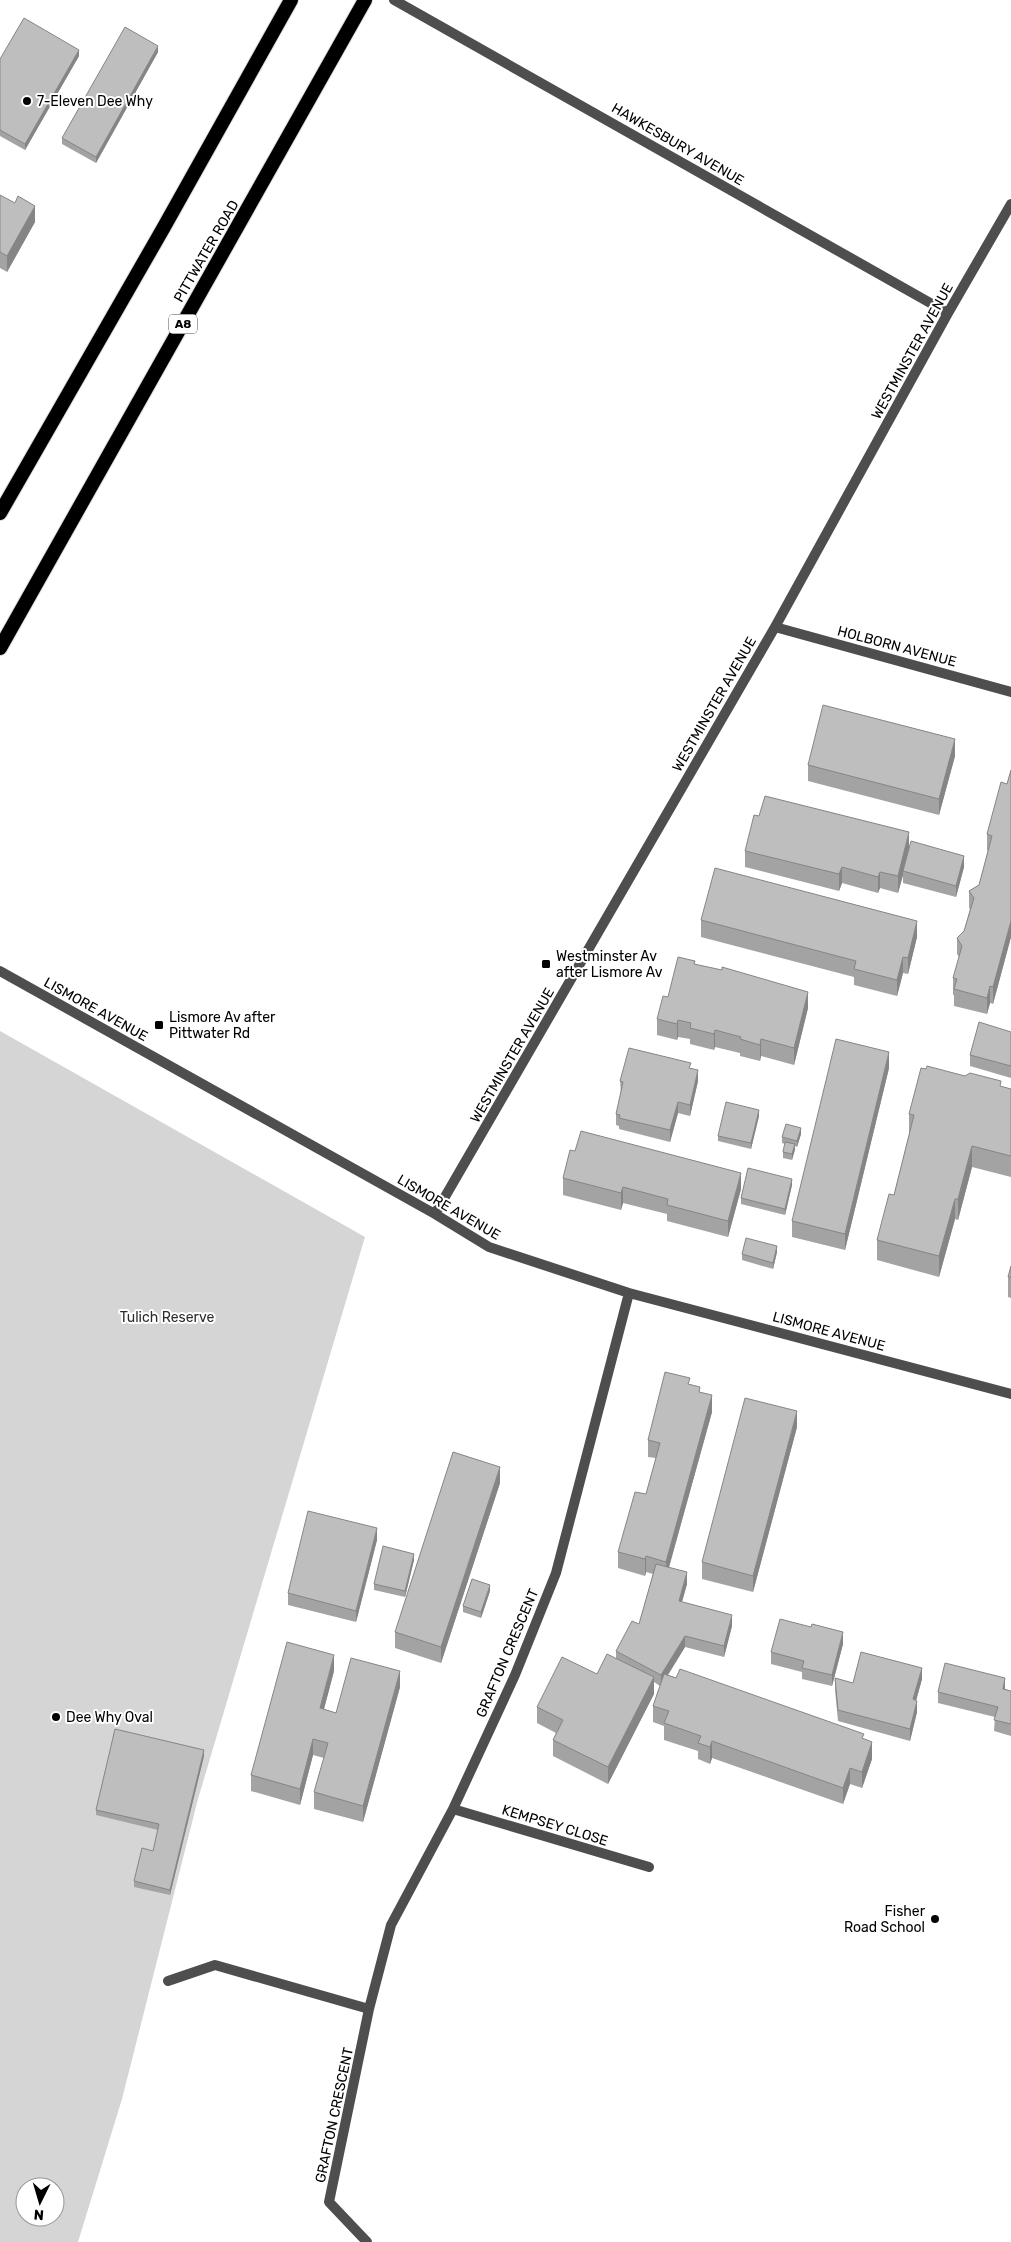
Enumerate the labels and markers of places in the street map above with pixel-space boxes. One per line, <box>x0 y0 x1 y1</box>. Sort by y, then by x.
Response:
place label: 7-Eleven Dee Why <box>37 93 153 110</box>
marker: 7-Eleven Dee Why <box>21 95 33 107</box>
place label: Westminster Av after Lismore Av <box>556 948 663 981</box>
marker: Westminster Av after Lismore Av <box>540 958 552 970</box>
place label: Lismore Av after Pittwater Rd <box>169 1009 276 1042</box>
marker: Lismore Av after Pittwater Rd <box>153 1019 165 1031</box>
place label: Dee Why Oval <box>66 1709 153 1726</box>
marker: Dee Why Oval <box>50 1711 62 1723</box>
place label: Fisher Road School <box>844 1903 926 1936</box>
marker: Fisher Road School <box>929 1913 941 1925</box>

